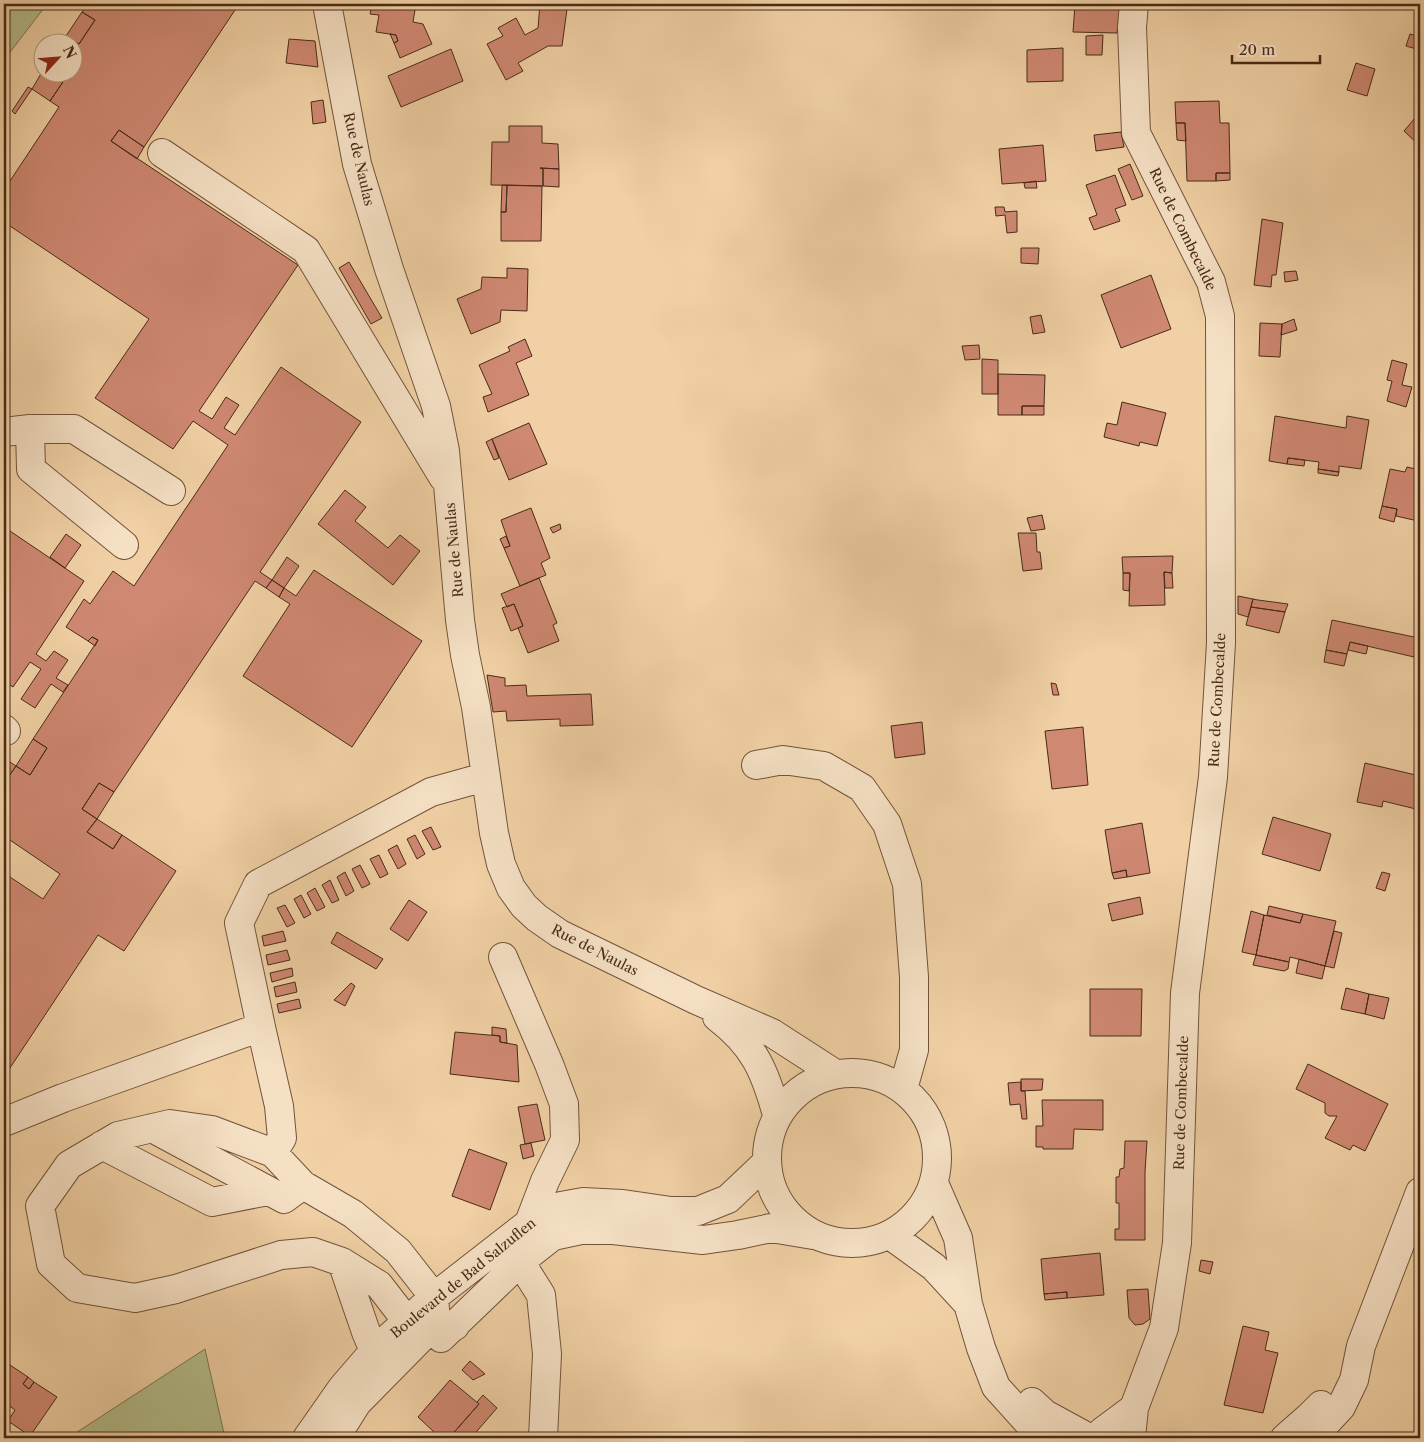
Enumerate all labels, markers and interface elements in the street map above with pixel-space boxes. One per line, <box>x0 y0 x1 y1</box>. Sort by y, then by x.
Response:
north arrow <box>32 32 82 82</box>
scale bar <box>1232 32 1319 64</box>
text: 20 m <box>1239 40 1275 59</box>
text: N <box>59 43 80 62</box>
street label: Rue de Naulas <box>340 111 378 207</box>
street label: Rue de Combecalde <box>1145 165 1221 294</box>
street label: Rue de Naulas <box>441 502 467 598</box>
street label: Rue de Combecalde <box>1204 632 1230 768</box>
street label: Rue de Naulas <box>548 920 642 980</box>
street label: Rue de Combecalde <box>1170 1035 1192 1171</box>
street label: Boulevard de Bad Salzuflen <box>387 1214 540 1342</box>

